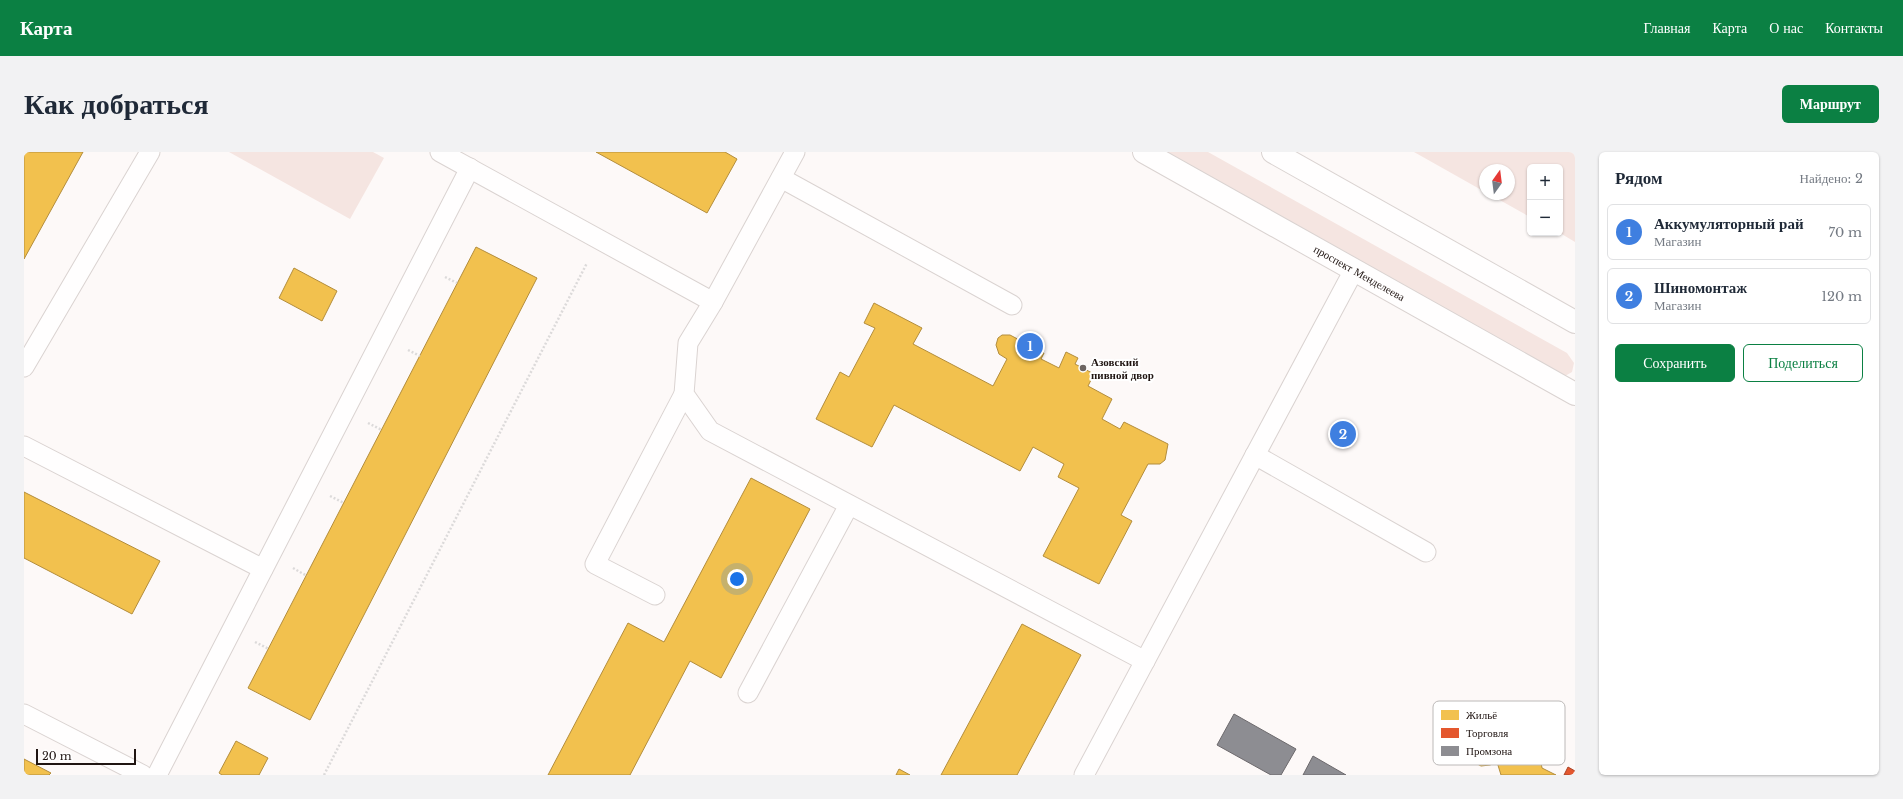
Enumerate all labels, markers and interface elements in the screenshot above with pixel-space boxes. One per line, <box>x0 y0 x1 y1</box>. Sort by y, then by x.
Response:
text: Карта <box>20 17 72 40</box>
text: Главная <box>1643 19 1690 37</box>
text: Карта <box>1712 19 1747 37</box>
text: О нас <box>1769 19 1803 37</box>
text: Контакты <box>1825 19 1883 37</box>
button: Маршрут <box>1782 85 1879 123</box>
text: Как добраться <box>24 87 209 122</box>
north arrow <box>1479 164 1515 200</box>
map controls <box>1527 164 1563 236</box>
button: + <box>1527 164 1563 200</box>
text: Рядом <box>1615 168 1663 189</box>
text: Найдено: 2 <box>1800 170 1863 187</box>
button: − <box>1527 200 1563 236</box>
text: Аккумуляторный рай <box>1654 214 1804 233</box>
text: 1 <box>1626 224 1632 241</box>
text: 70 m <box>1829 224 1862 241</box>
text: Магазин <box>1654 233 1701 250</box>
street label: проспект Менделеева <box>1311 242 1407 304</box>
text: Шиномонтаж <box>1654 278 1747 297</box>
text: 2 <box>1625 288 1633 305</box>
text: 120 m <box>1821 288 1862 305</box>
text: Магазин <box>1654 297 1701 314</box>
pin: 1 <box>1017 331 1043 361</box>
button: Сохранить <box>1615 344 1735 382</box>
button: Поделиться <box>1743 344 1863 382</box>
place label: Азовский пивной двор <box>1091 355 1154 382</box>
marker: Азовский пивной двор <box>1078 363 1088 373</box>
pin: 2 <box>1330 419 1356 449</box>
your location <box>727 569 747 589</box>
legend <box>1433 701 1565 765</box>
text: Жильё <box>1466 708 1497 722</box>
text: Торговля <box>1466 726 1508 740</box>
text: Промзона <box>1466 744 1512 758</box>
scale bar <box>36 747 136 766</box>
text: 20 m <box>42 749 72 763</box>

